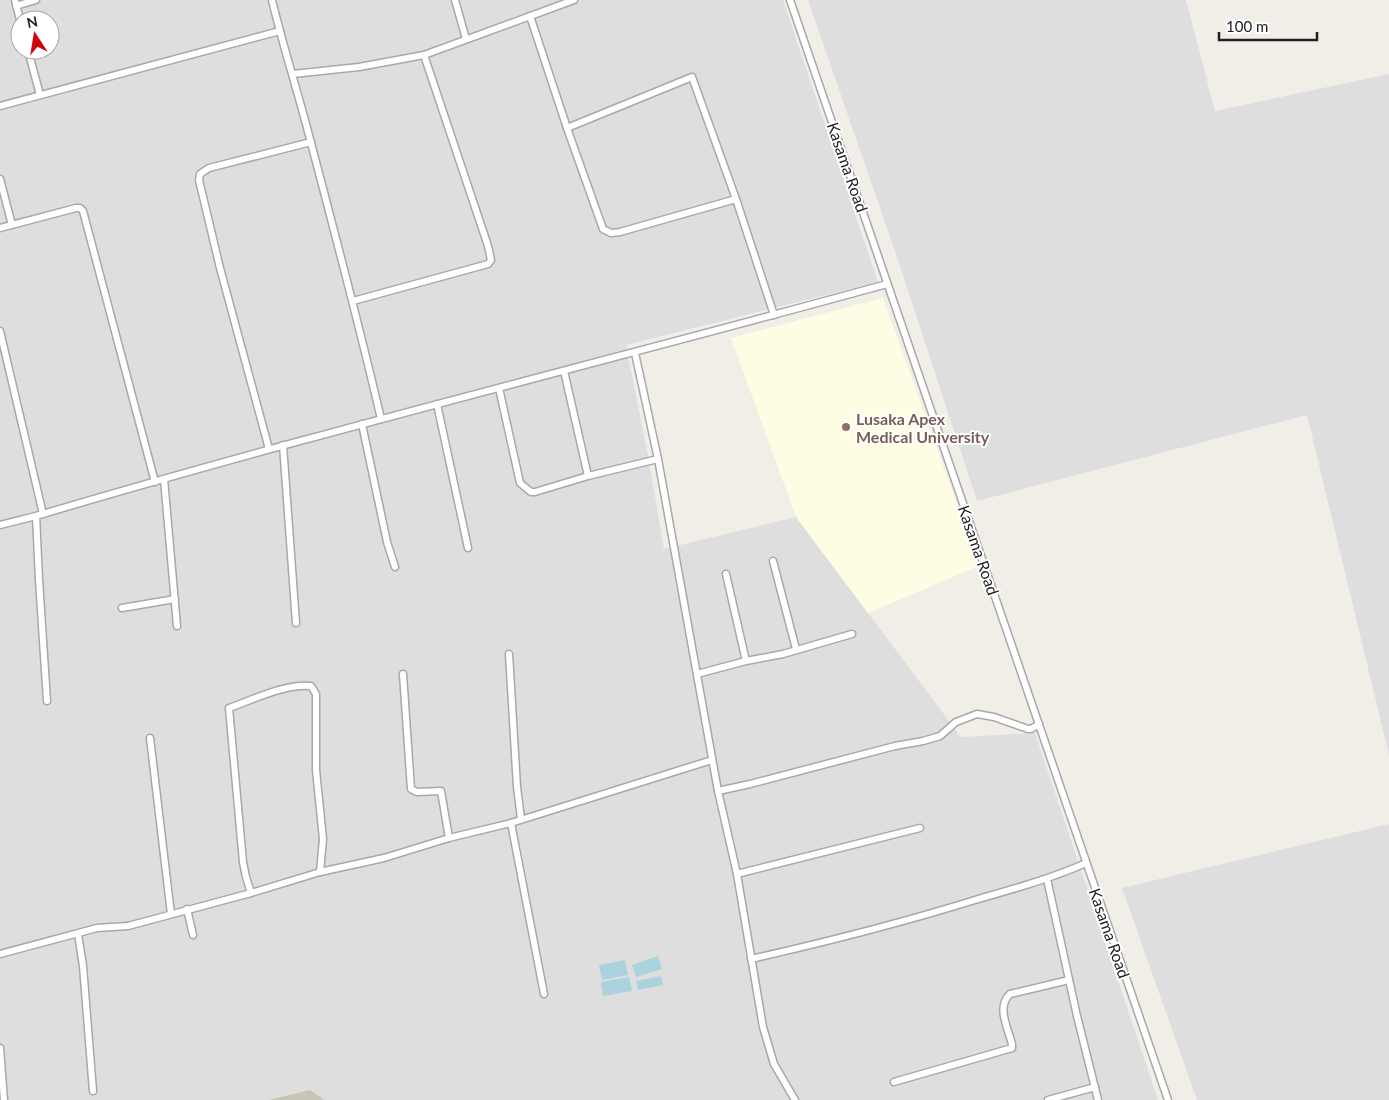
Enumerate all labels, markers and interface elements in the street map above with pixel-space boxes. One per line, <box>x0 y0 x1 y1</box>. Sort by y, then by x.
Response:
north arrow <box>10 10 60 60</box>
scale bar <box>1219 10 1316 42</box>
text: N <box>25 12 39 31</box>
text: 100 m <box>1226 17 1268 35</box>
street label: Kasama Road <box>824 119 872 215</box>
place label: Lusaka Apex Medical University <box>856 409 990 446</box>
marker: Lusaka Apex Medical University <box>840 421 852 433</box>
street label: Kasama Road <box>955 502 1003 598</box>
street label: Kasama Road <box>1086 885 1134 981</box>

